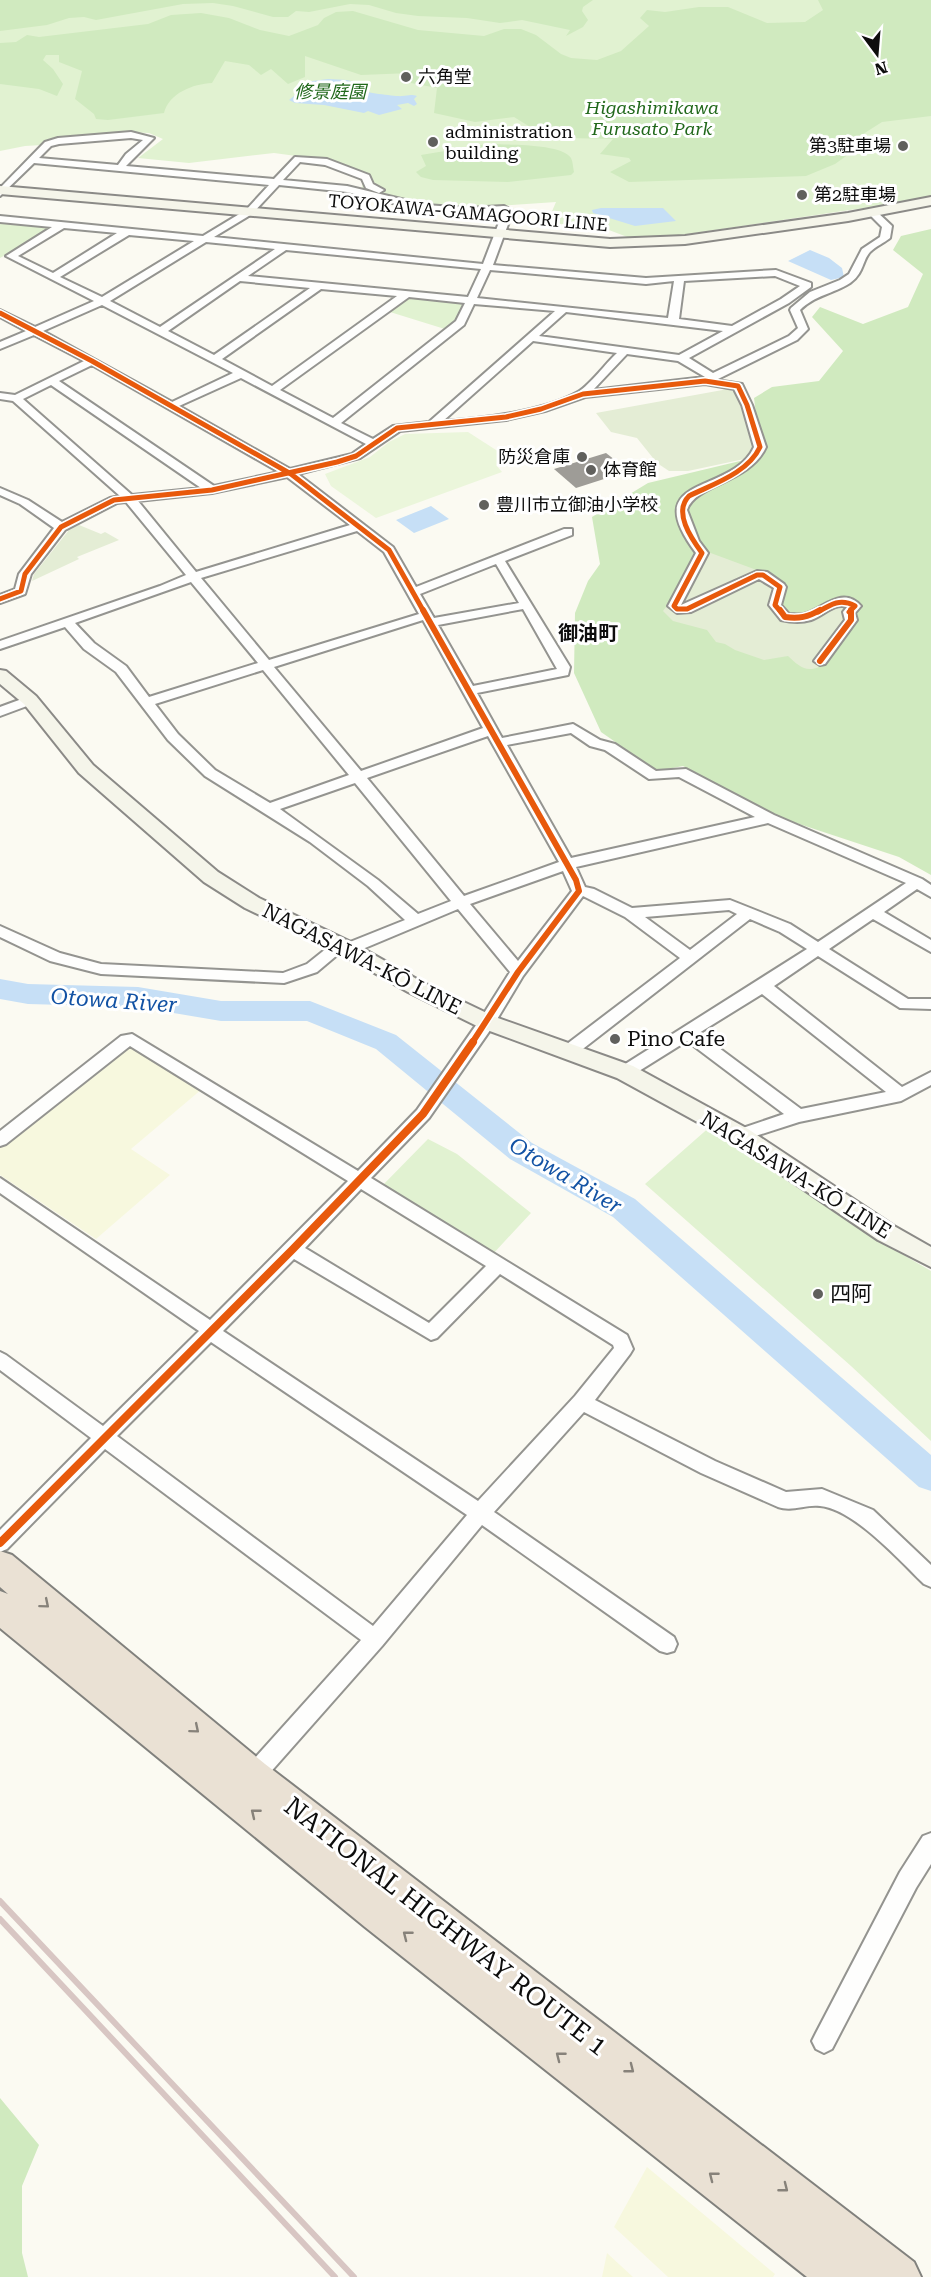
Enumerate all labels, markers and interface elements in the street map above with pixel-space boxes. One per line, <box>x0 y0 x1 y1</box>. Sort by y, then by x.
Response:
north arrow <box>847 24 907 84</box>
text: N <box>872 57 890 79</box>
place label: 六角堂 <box>418 66 472 87</box>
marker: 六角堂 <box>399 70 413 84</box>
park label: 修景庭園 <box>294 81 369 102</box>
park label: Higashimikawa Furusato Park <box>584 97 719 139</box>
place label: administration building <box>445 121 573 163</box>
marker: administration building <box>426 135 440 149</box>
place label: 第3駐車場 <box>809 135 891 156</box>
marker: 第3駐車場 <box>896 139 910 153</box>
place label: 第2駐車場 <box>814 184 896 205</box>
marker: 第2駐車場 <box>795 188 809 202</box>
street label: TOYOKAWA-GAMAGOORI LINE <box>327 190 609 235</box>
place label: 防災倉庫 <box>498 446 570 467</box>
marker: 防災倉庫 <box>575 450 589 464</box>
place label: 体育館 <box>603 459 657 480</box>
marker: 体育館 <box>584 463 598 477</box>
place label: 豊川市立御油小学校 <box>496 494 658 515</box>
marker: 豊川市立御油小学校 <box>477 498 491 512</box>
district label: 御油町 <box>558 621 618 645</box>
street label: NAGASAWA-KŌ LINE <box>258 898 466 1020</box>
water label: Otowa River <box>50 984 178 1017</box>
place label: Pino Cafe <box>627 1027 725 1051</box>
marker: Pino Cafe <box>608 1032 622 1046</box>
street label: NAGASAWA-KŌ LINE <box>696 1106 896 1244</box>
water label: Otowa River <box>505 1132 627 1219</box>
place label: 四阿 <box>830 1282 872 1306</box>
marker: 四阿 <box>811 1287 825 1301</box>
one-way arrow <box>38 1597 49 1608</box>
one-way arrow <box>188 1722 199 1733</box>
street label: NATIONAL HIGHWAY ROUTE 1 <box>279 1791 613 2061</box>
one-way arrow <box>251 1809 262 1820</box>
one-way arrow <box>402 1932 413 1943</box>
one-way arrow <box>556 2052 567 2063</box>
one-way arrow <box>623 2061 634 2072</box>
one-way arrow <box>709 2172 720 2183</box>
one-way arrow <box>777 2180 788 2191</box>

